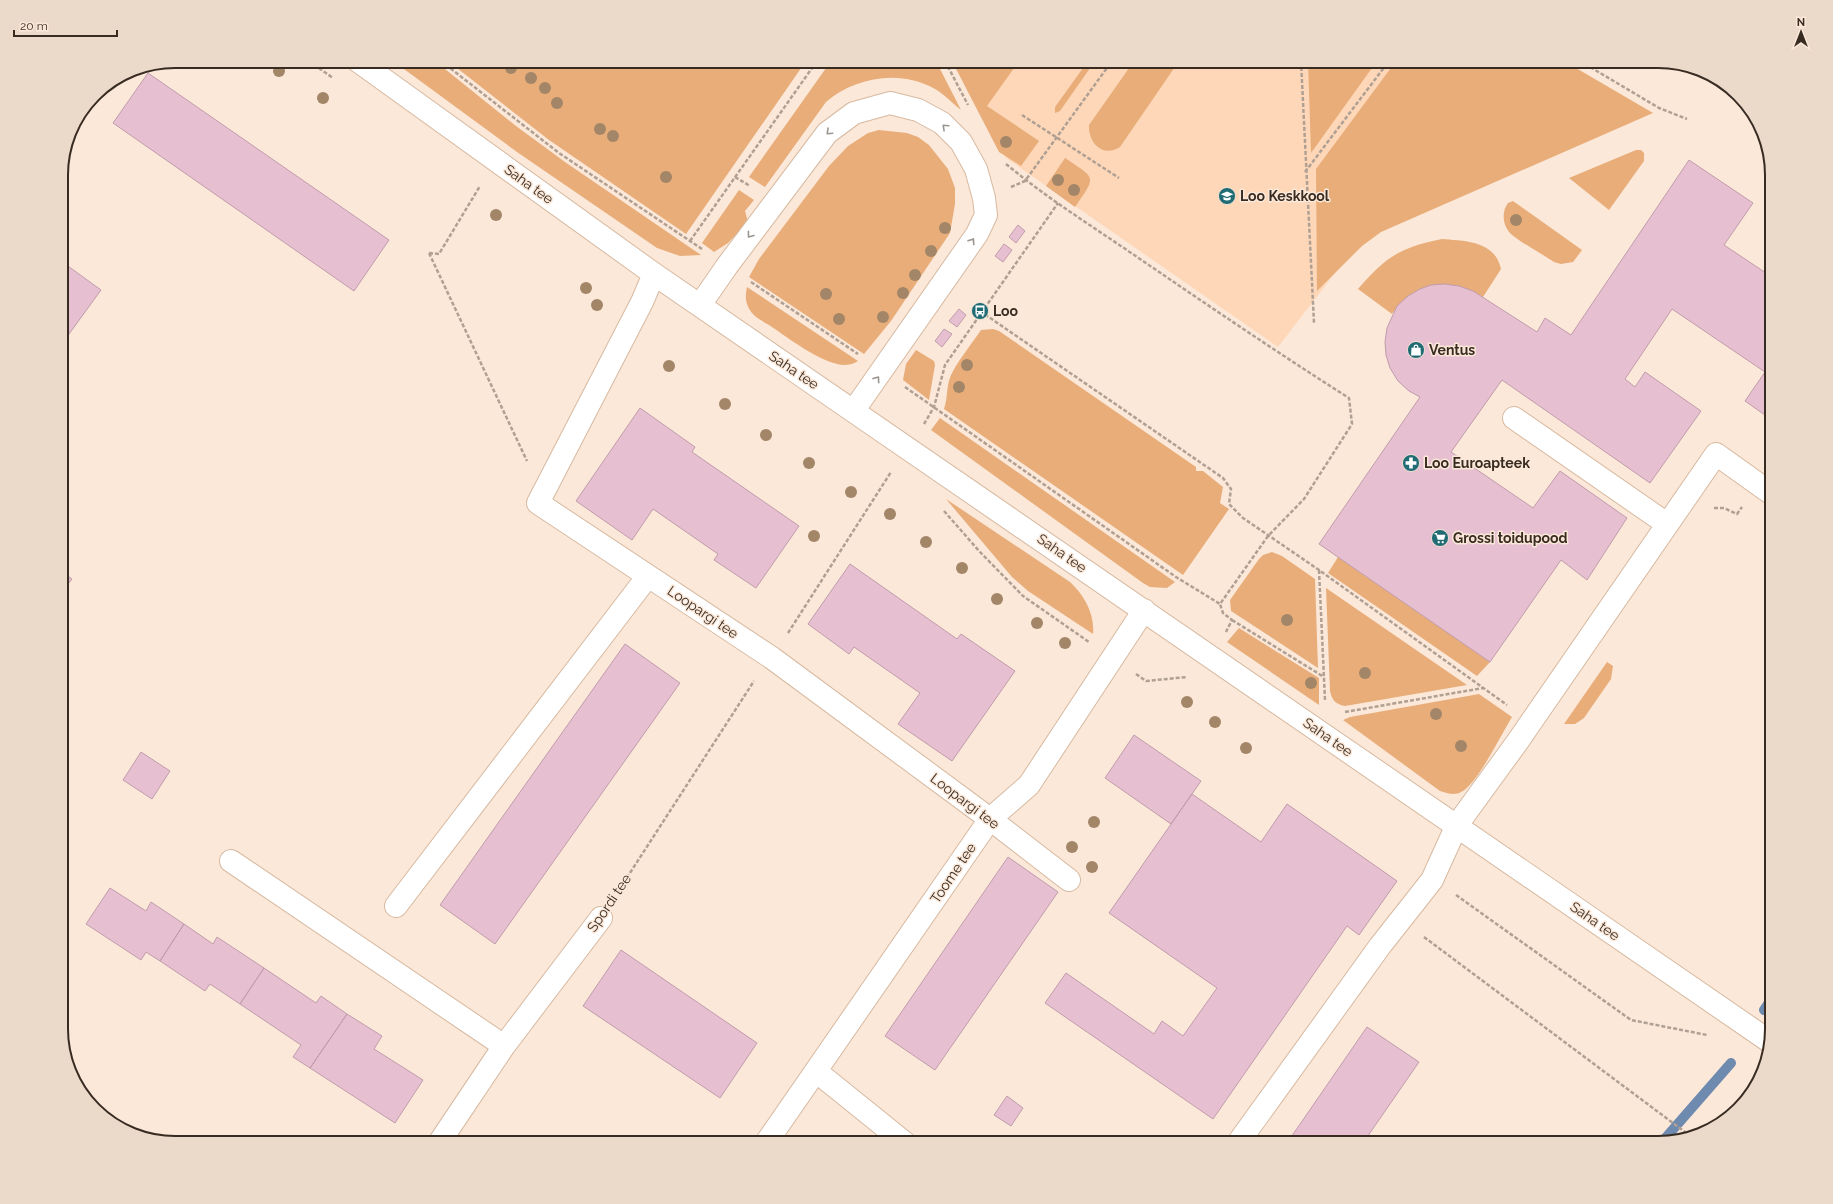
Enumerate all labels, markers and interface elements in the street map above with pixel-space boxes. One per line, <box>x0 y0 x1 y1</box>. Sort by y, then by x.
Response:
scale bar <box>14 12 117 38</box>
north arrow <box>1781 12 1821 52</box>
text: N <box>1797 16 1805 29</box>
text: 20 m <box>20 19 48 33</box>
one-way arrow <box>942 124 950 132</box>
one-way arrow <box>826 128 834 135</box>
street label: Saha tee <box>501 161 557 207</box>
school or university icon: Loo Keskkool <box>1217 186 1237 206</box>
place label: Loo Keskkool <box>1240 188 1330 204</box>
one-way arrow <box>747 231 754 238</box>
one-way arrow <box>967 239 974 246</box>
bus stop icon: Loo <box>970 301 990 321</box>
place label: Loo <box>993 303 1019 319</box>
shop icon: Ventus <box>1406 340 1426 360</box>
place label: Ventus <box>1429 342 1475 358</box>
street label: Saha tee <box>766 348 822 392</box>
one-way arrow <box>872 376 879 383</box>
pharmacy icon: Loo Euroapteek <box>1401 453 1421 473</box>
place label: Loo Euroapteek <box>1424 455 1530 471</box>
supermarket icon: Grossi toidupood <box>1430 528 1450 548</box>
street label: Saha tee <box>1034 530 1090 576</box>
place label: Grossi toidupood <box>1453 530 1568 546</box>
street label: Loopargi tee <box>665 582 741 642</box>
street label: Saha tee <box>1300 714 1356 760</box>
street label: Loopargi tee <box>927 770 1003 832</box>
street label: Toome tee <box>927 840 979 906</box>
street label: Spordi tee <box>584 871 634 935</box>
street label: Saha tee <box>1567 898 1623 944</box>

